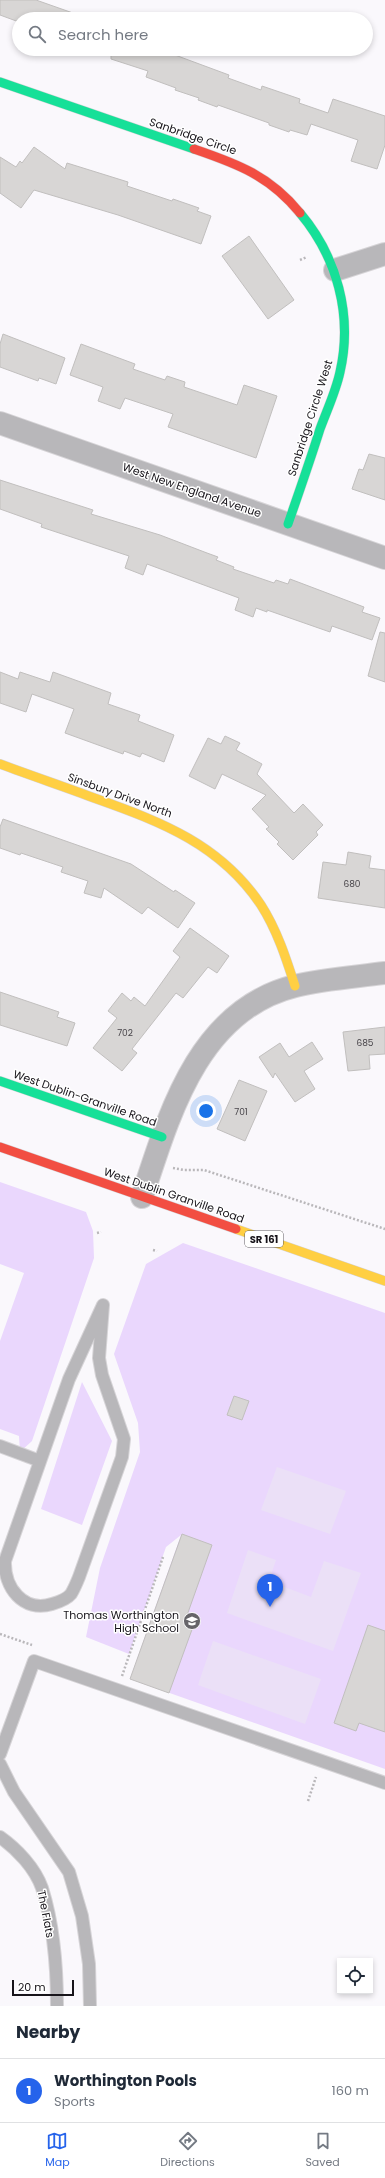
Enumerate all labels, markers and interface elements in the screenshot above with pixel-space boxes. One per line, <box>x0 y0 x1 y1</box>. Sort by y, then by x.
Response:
search box <box>12 12 373 56</box>
icon: search <box>26 23 48 45</box>
text: Search here <box>58 24 148 45</box>
street label: Sanbridge Circle <box>147 114 239 158</box>
street label: Sanbridge Circle West <box>284 358 336 478</box>
street label: West New England Avenue <box>120 459 264 521</box>
street label: Sinsbury Drive North <box>66 769 174 821</box>
house number: 680 <box>343 878 361 890</box>
house number: 702 <box>117 1027 133 1039</box>
house number: 685 <box>356 1037 374 1049</box>
street label: West Dublin-Granville Road <box>11 1066 159 1130</box>
your location <box>196 1101 216 1121</box>
house number: 701 <box>234 1106 248 1118</box>
street label: West Dublin Granville Road <box>102 1163 246 1227</box>
road number: SR 161 <box>245 1231 283 1247</box>
pin: 1 <box>257 1574 283 1607</box>
place label: Thomas Worthington High School <box>63 1607 179 1636</box>
school or university icon: Thomas Worthington High School <box>182 1611 202 1631</box>
street label: The Flats <box>34 1889 58 1939</box>
map controls <box>337 1958 373 1994</box>
button: locate <box>337 1958 373 1994</box>
scale bar <box>12 1978 74 1997</box>
text: 20 m <box>18 1979 46 1995</box>
text: Nearby <box>16 2020 80 2044</box>
text: Worthington Pools <box>54 2070 197 2091</box>
text: 1 <box>27 2081 31 2100</box>
text: 160 m <box>332 2081 369 2100</box>
text: Sports <box>54 2092 95 2111</box>
tab: Map <box>45 2130 70 2171</box>
tab: Directions <box>160 2130 215 2171</box>
tab: Saved <box>305 2130 340 2171</box>

